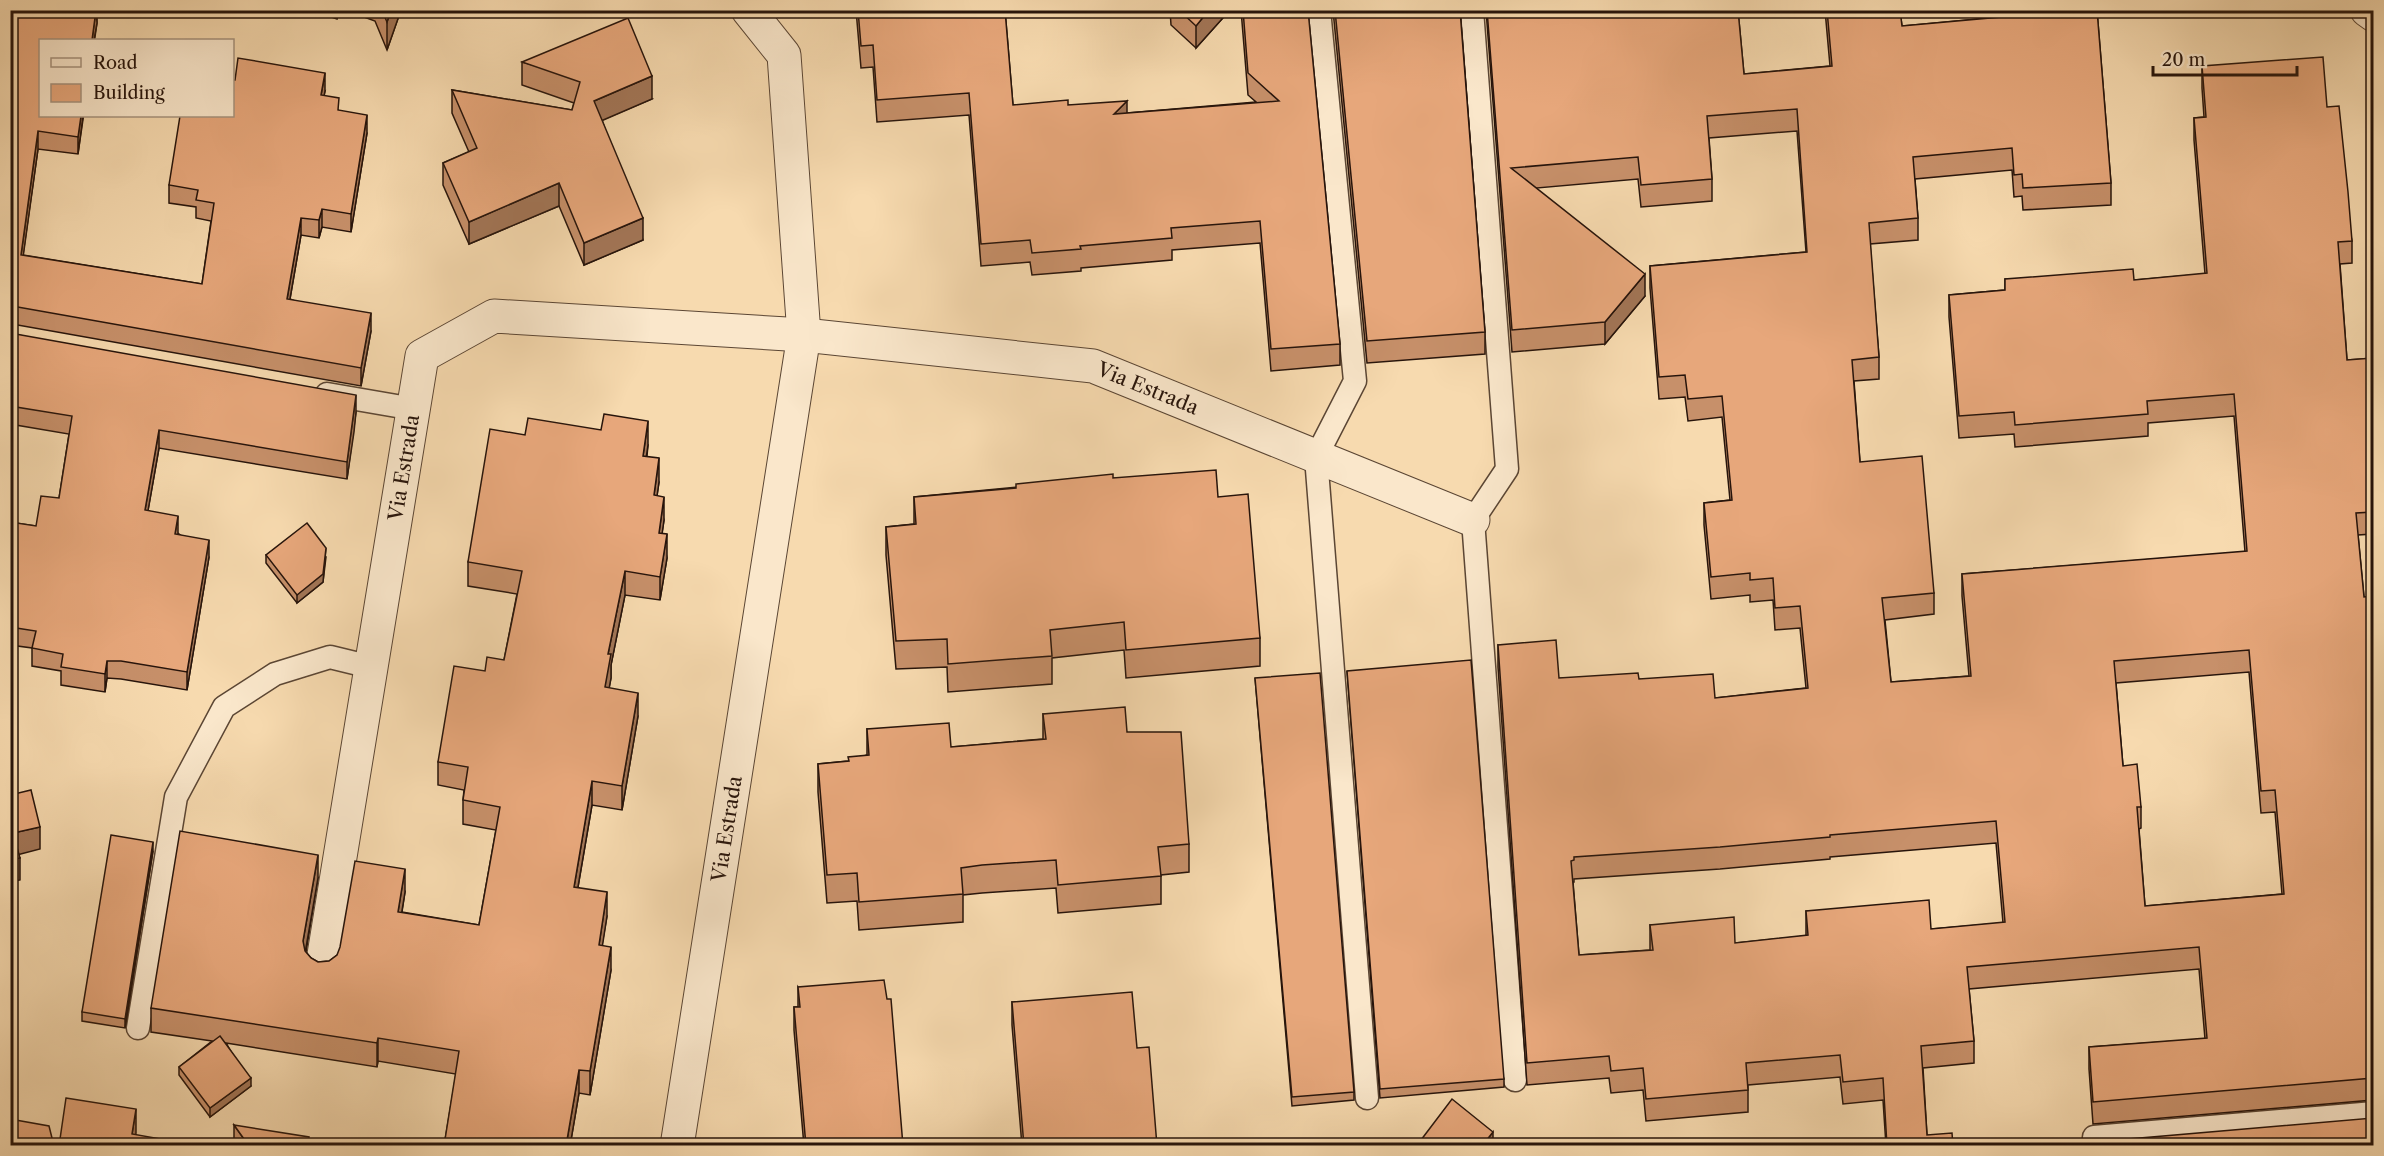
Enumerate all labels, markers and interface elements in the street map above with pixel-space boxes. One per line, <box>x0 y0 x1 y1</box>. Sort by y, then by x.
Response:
legend <box>39 39 234 117</box>
scale bar <box>2153 39 2297 77</box>
text: 20 m <box>2162 49 2206 71</box>
text: Road <box>93 52 138 74</box>
text: Building <box>93 82 165 104</box>
street label: Via Estrada <box>1093 357 1203 420</box>
street label: Via Estrada <box>383 412 424 524</box>
street label: Via Estrada <box>706 774 747 885</box>

